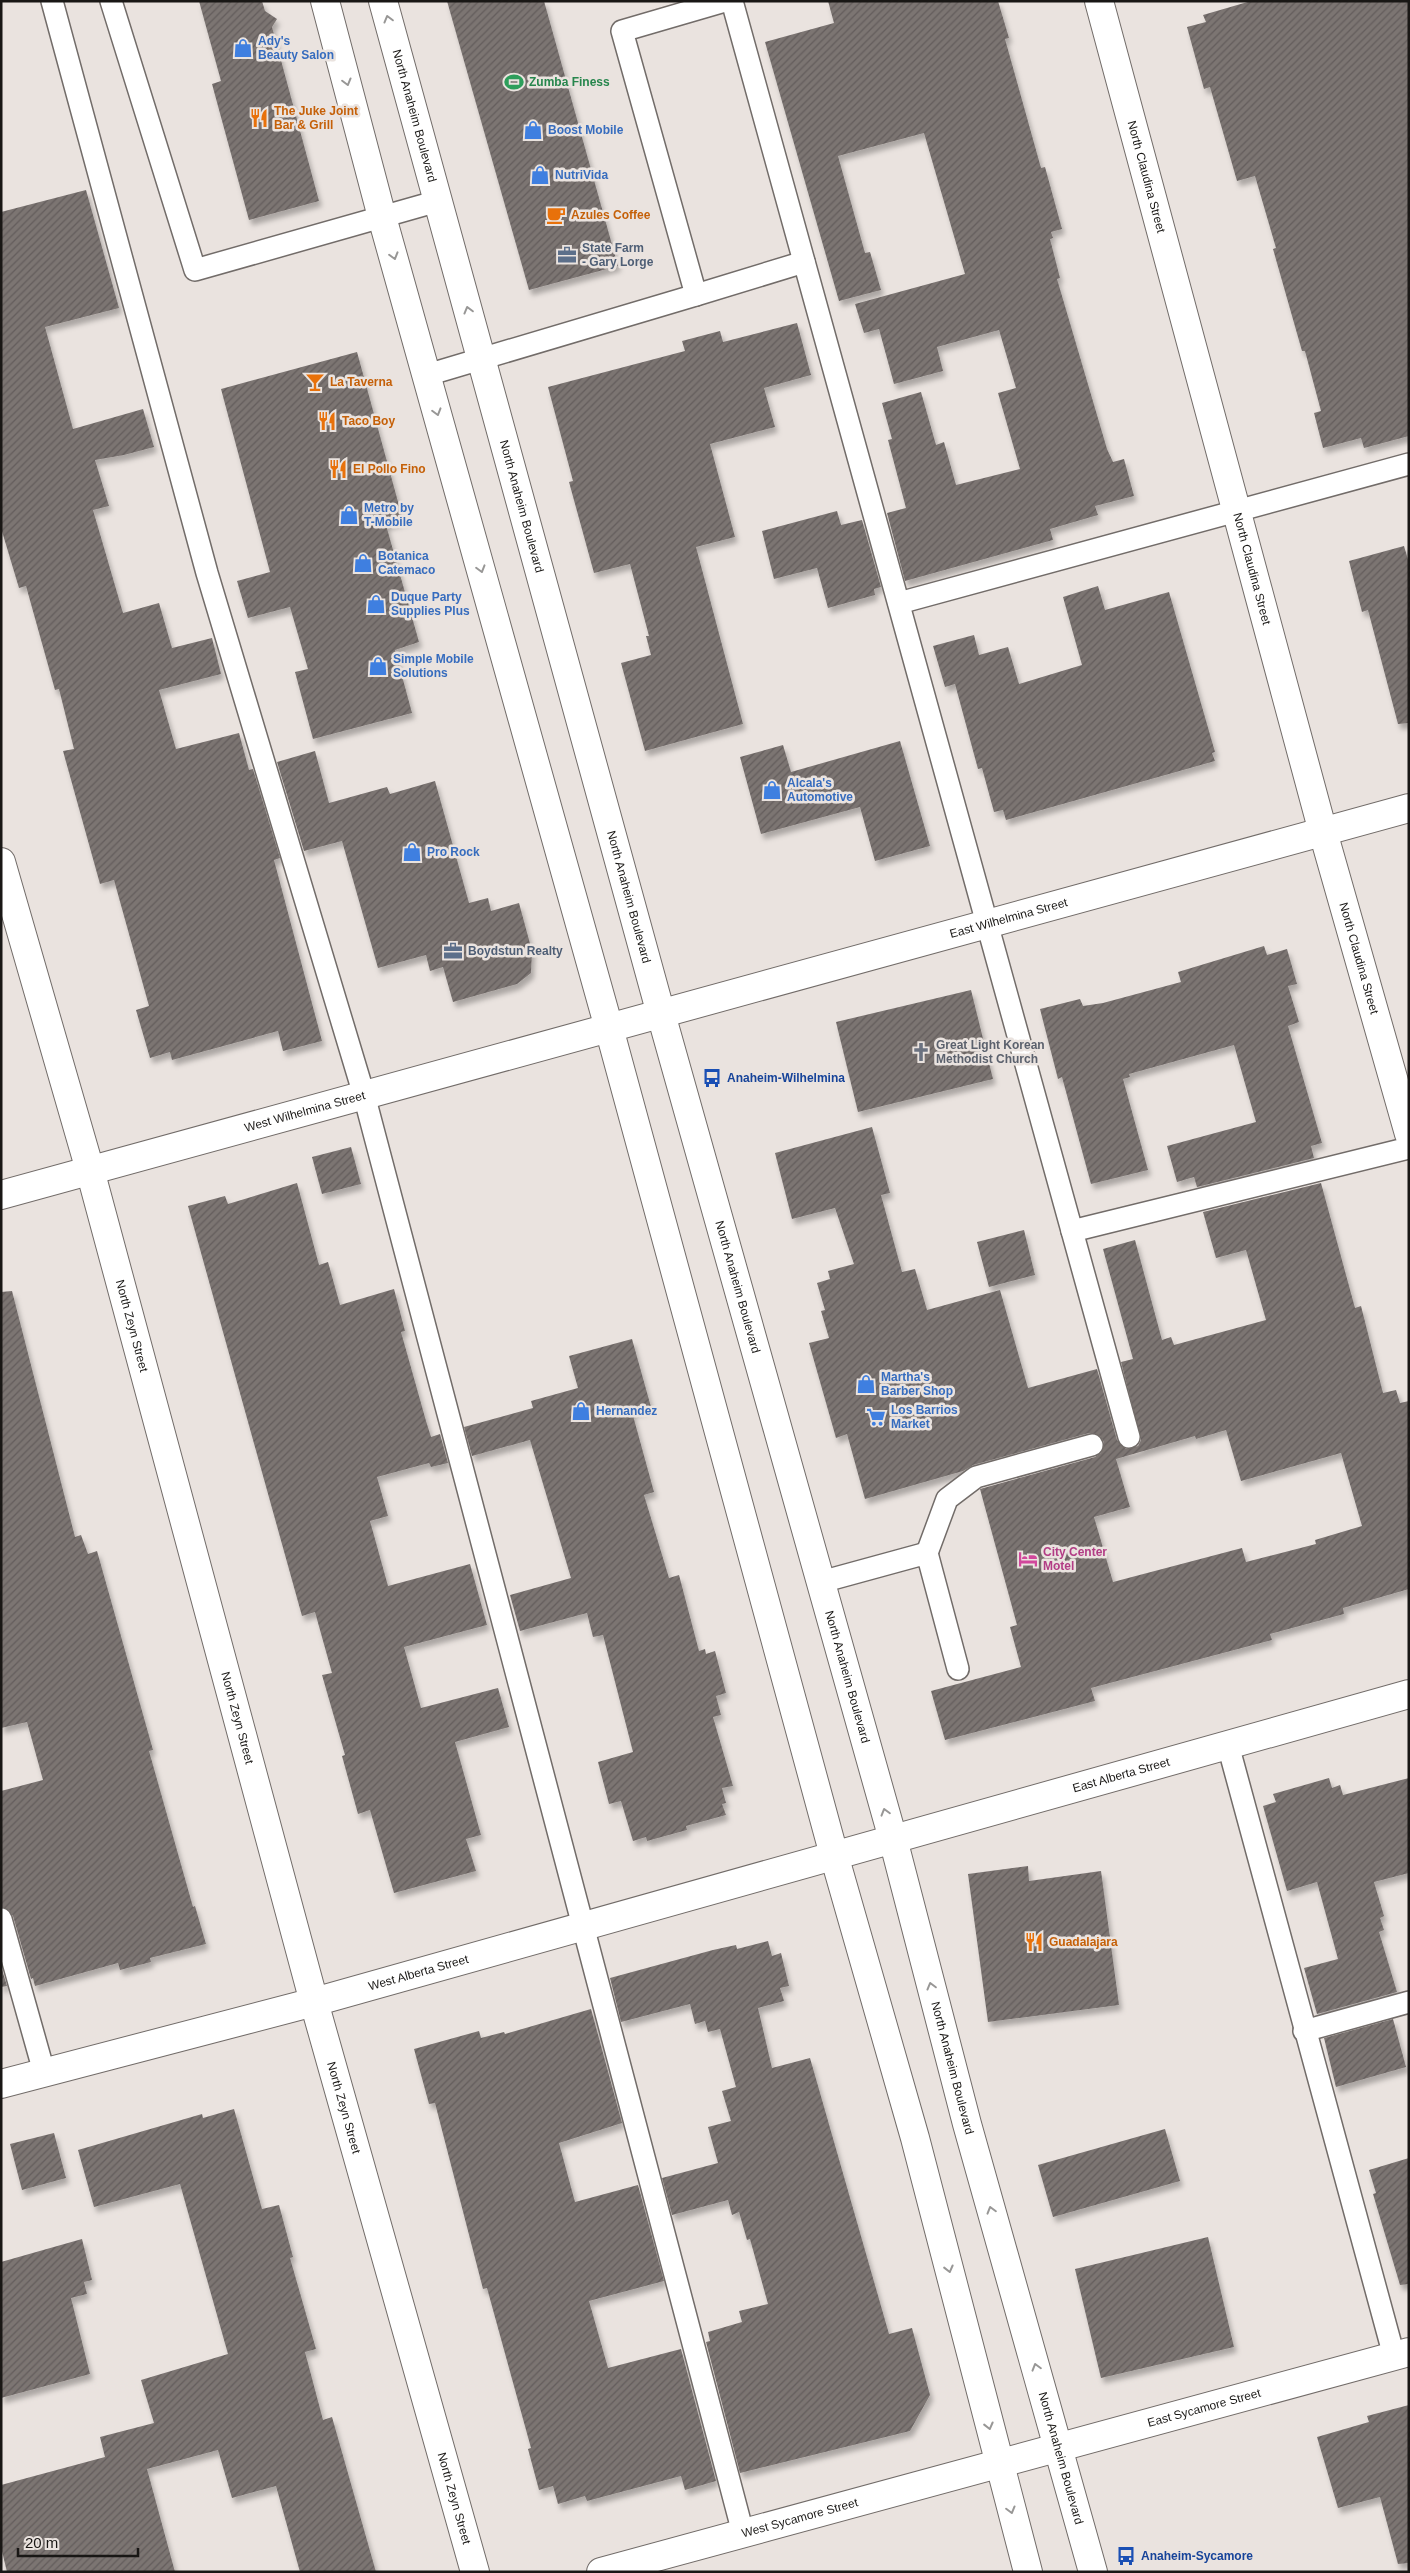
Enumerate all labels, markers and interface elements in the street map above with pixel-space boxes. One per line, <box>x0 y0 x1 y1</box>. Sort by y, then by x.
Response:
one-way arrow <box>383 14 394 23</box>
place label: Ady's Beauty Salon <box>258 34 334 62</box>
shop icon: Ady's Beauty Salon <box>232 37 254 59</box>
street label: North Anaheim Boulevard <box>390 48 439 184</box>
sports icon: Zumba Finess <box>503 71 525 93</box>
place label: Zumba Finess <box>529 75 610 89</box>
one-way arrow <box>341 78 351 86</box>
place label: The Juke Joint Bar & Grill <box>274 104 358 132</box>
restaurant icon: The Juke Joint Bar & Grill <box>248 107 270 129</box>
shop icon: Boost Mobile <box>522 119 544 141</box>
street label: North Claudina Street <box>1125 119 1168 235</box>
place label: Boost Mobile <box>548 123 624 137</box>
shop icon: NutriVida <box>529 164 551 186</box>
place label: NutriVida <box>555 168 608 182</box>
cafe icon: Azules Coffee <box>545 204 567 226</box>
place label: Azules Coffee <box>571 208 651 222</box>
place label: State Farm - Gary Lorge <box>582 241 654 269</box>
office icon: State Farm - Gary Lorge <box>556 244 578 266</box>
one-way arrow <box>388 251 398 260</box>
one-way arrow <box>464 307 474 315</box>
bar icon: La Taverna <box>304 371 326 393</box>
place label: La Taverna <box>330 375 393 389</box>
one-way arrow <box>432 408 442 416</box>
restaurant icon: Taco Boy <box>316 410 338 432</box>
place label: Taco Boy <box>342 414 395 428</box>
street label: North Anaheim Boulevard <box>497 438 547 574</box>
restaurant icon: El Pollo Fino <box>327 458 349 480</box>
place label: El Pollo Fino <box>353 462 426 476</box>
place label: Metro by T-Mobile <box>364 501 414 529</box>
shop icon: Metro by T-Mobile <box>338 504 360 526</box>
street label: North Claudina Street <box>1230 511 1274 627</box>
place label: Botanica Catemaco <box>378 549 435 577</box>
shop icon: Botanica Catemaco <box>352 552 374 574</box>
one-way arrow <box>475 565 486 573</box>
place label: Duque Party Supplies Plus <box>391 590 470 618</box>
shop icon: Duque Party Supplies Plus <box>365 593 387 615</box>
place label: Simple Mobile Solutions <box>393 652 474 680</box>
shop icon: Simple Mobile Solutions <box>367 655 389 677</box>
place label: Alcala's Automotive <box>787 776 853 804</box>
shop icon: Alcala's Automotive <box>761 779 783 801</box>
street label: North Anaheim Boulevard <box>604 829 654 965</box>
shop icon: Pro Rock <box>401 841 423 863</box>
place label: Pro Rock <box>427 845 480 859</box>
street label: East Wilhelmina Street <box>948 895 1070 941</box>
street label: North Claudina Street <box>1336 901 1382 1016</box>
office icon: Boydstun Realty <box>442 940 464 962</box>
place label: Boydstun Realty <box>468 944 563 958</box>
place label: Great Light Korean Methodist Church <box>936 1038 1045 1066</box>
church icon: Great Light Korean Methodist Church <box>910 1041 932 1063</box>
bus stop icon: Anaheim-Wilhelmina <box>701 1067 723 1089</box>
place label: Anaheim-Wilhelmina <box>727 1071 845 1085</box>
street label: West Wilhelmina Street <box>243 1088 367 1135</box>
street label: North Anaheim Boulevard <box>712 1219 763 1355</box>
street label: North Zeyn Street <box>113 1278 151 1374</box>
place label: Martha's Barber Shop <box>881 1370 953 1398</box>
shop icon: Martha's Barber Shop <box>855 1373 877 1395</box>
shop icon: Hernandez <box>570 1400 592 1422</box>
place label: Los Barrios Market <box>891 1403 958 1431</box>
place label: Hernandez <box>596 1404 657 1418</box>
supermarket icon: Los Barrios Market <box>865 1406 887 1428</box>
place label: City Center Motel <box>1043 1545 1107 1573</box>
hotel icon: City Center Motel <box>1017 1548 1039 1570</box>
street label: North Anaheim Boulevard <box>822 1609 873 1745</box>
street label: North Zeyn Street <box>218 1670 257 1766</box>
street label: East Alberta Street <box>1071 1754 1172 1795</box>
one-way arrow <box>881 1808 891 1816</box>
restaurant icon: Guadalajara <box>1023 1931 1045 1953</box>
place label: Guadalajara <box>1049 1935 1118 1949</box>
street label: West Alberta Street <box>367 1952 471 1993</box>
one-way arrow <box>926 1981 937 1990</box>
street label: North Anaheim Boulevard <box>928 2000 977 2136</box>
street label: North Zeyn Street <box>324 2060 364 2156</box>
one-way arrow <box>987 2207 997 2215</box>
one-way arrow <box>943 2264 954 2273</box>
one-way arrow <box>1031 2363 1041 2371</box>
street label: East Sycamore Street <box>1146 2386 1263 2430</box>
street label: North Anaheim Boulevard <box>1036 2390 1086 2526</box>
one-way arrow <box>983 2422 994 2431</box>
street label: North Zeyn Street <box>435 2451 474 2547</box>
street label: West Sycamore Street <box>740 2495 860 2540</box>
one-way arrow <box>1005 2506 1016 2515</box>
scale bar <box>18 2526 138 2558</box>
text: 20 m <box>25 2534 58 2551</box>
bus stop icon: Anaheim-Sycamore <box>1115 2545 1137 2567</box>
place label: Anaheim-Sycamore <box>1141 2549 1253 2563</box>

